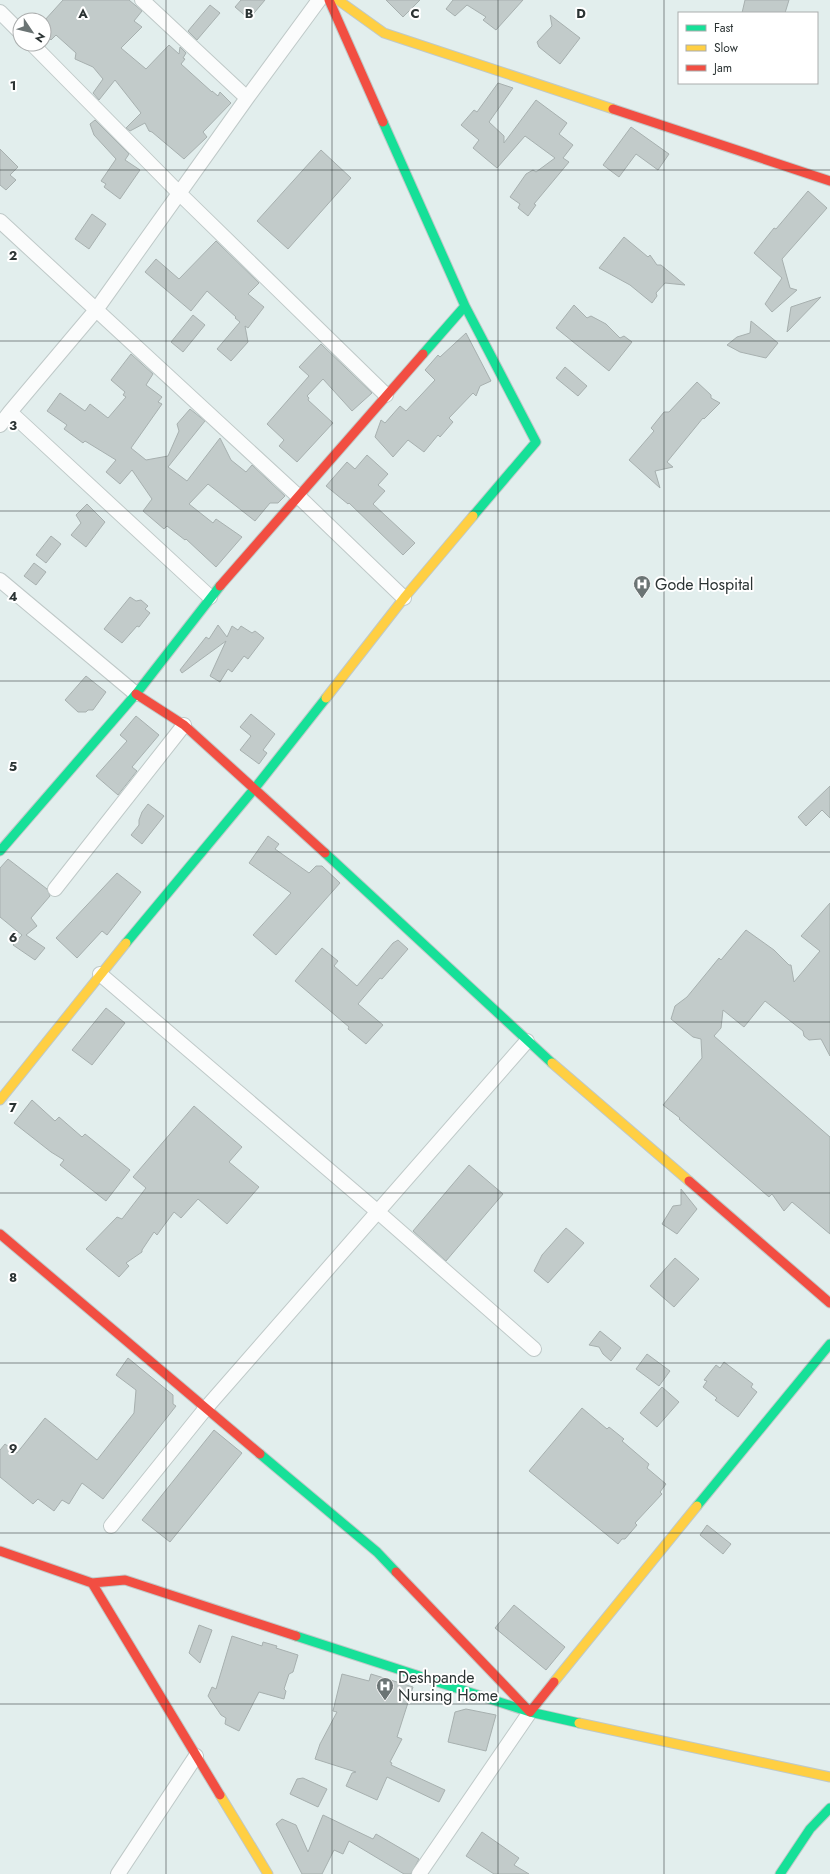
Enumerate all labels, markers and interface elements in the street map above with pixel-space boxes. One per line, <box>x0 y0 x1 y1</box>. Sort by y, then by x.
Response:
text: A <box>77 4 88 23</box>
text: B <box>245 4 254 23</box>
text: C <box>410 4 420 23</box>
text: D <box>576 4 586 23</box>
north arrow <box>12 12 52 52</box>
legend <box>678 12 818 84</box>
text: Fast <box>714 19 733 37</box>
text: N <box>31 30 49 46</box>
text: Slow <box>714 39 739 57</box>
text: Jam <box>712 59 732 77</box>
text: 1 <box>10 76 16 95</box>
text: 2 <box>9 246 17 265</box>
text: 3 <box>9 416 17 435</box>
place label: Gode Hospital <box>655 573 753 596</box>
hospital icon: Gode Hospital <box>632 574 652 599</box>
text: 4 <box>8 587 18 606</box>
text: 5 <box>9 757 17 776</box>
text: 6 <box>9 928 18 947</box>
text: 7 <box>9 1098 17 1117</box>
text: 8 <box>9 1268 17 1287</box>
text: 9 <box>9 1439 18 1458</box>
place label: Deshpande Nursing Home <box>398 1666 498 1707</box>
hospital icon: Deshpande Nursing Home <box>375 1676 395 1701</box>

